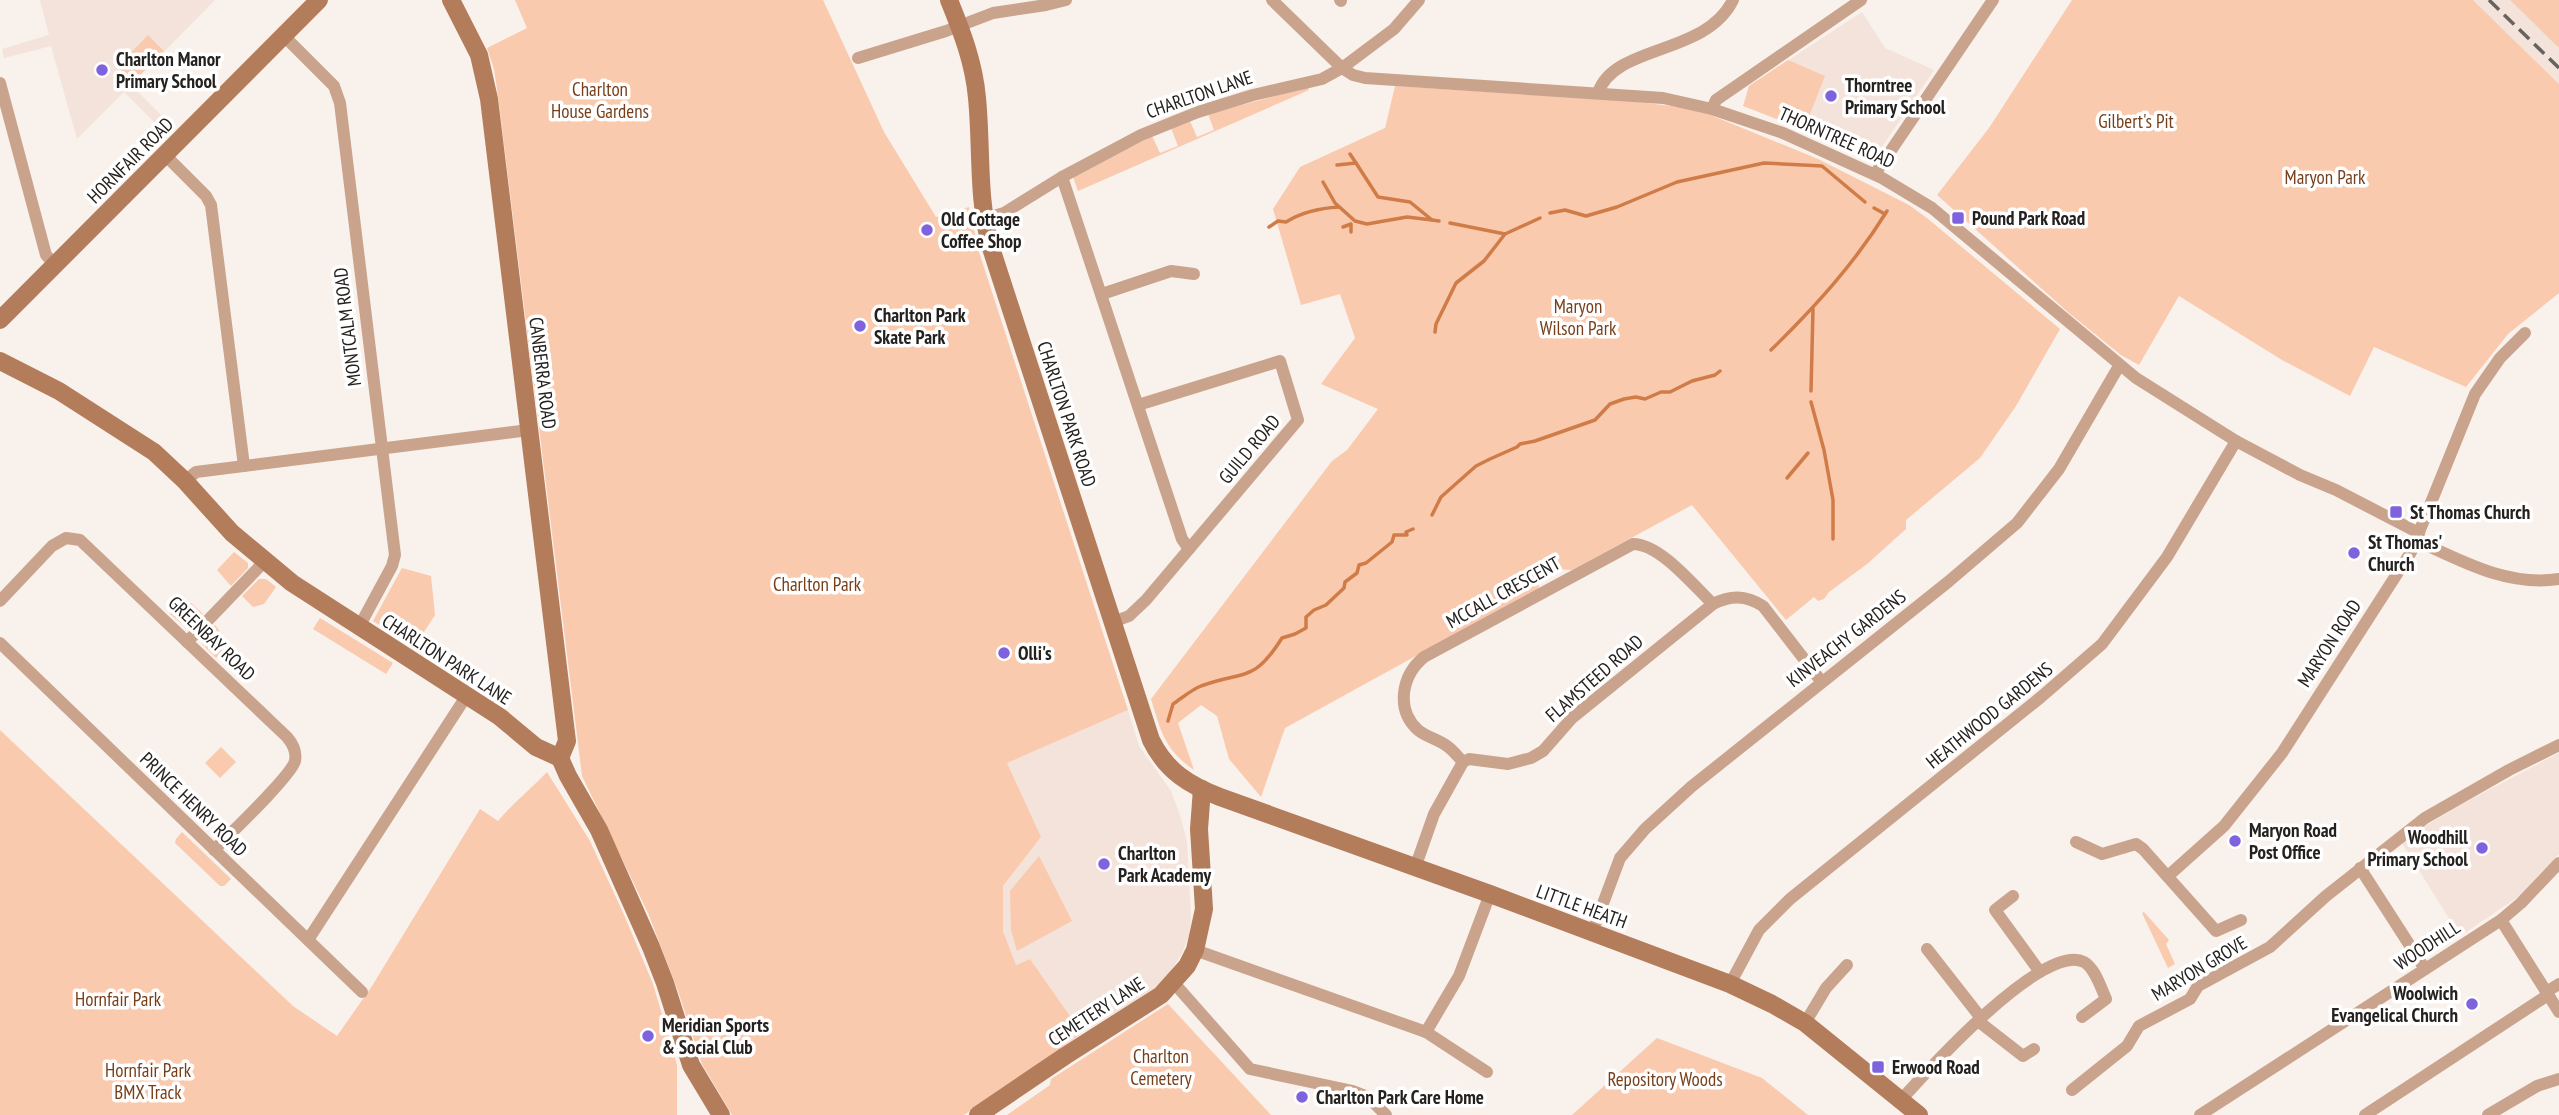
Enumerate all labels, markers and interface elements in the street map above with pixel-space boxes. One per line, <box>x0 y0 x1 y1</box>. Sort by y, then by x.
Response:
place label: Charlton Manor Primary School <box>116 47 221 93</box>
marker: Charlton Manor Primary School <box>94 62 110 78</box>
street label: CHARLTON LANE <box>1143 65 1255 123</box>
place label: Thorntree Primary School <box>1845 73 1946 119</box>
park label: Charlton House Gardens <box>551 77 649 123</box>
marker: Thorntree Primary School <box>1823 88 1839 104</box>
street label: THORNTREE ROAD <box>1775 101 1899 173</box>
park label: Gilbert's Pit <box>2098 109 2175 133</box>
street label: HORNFAIR ROAD <box>82 112 178 208</box>
park label: Maryon Park <box>2285 165 2366 189</box>
place label: Pound Park Road <box>1972 206 2085 230</box>
place label: Old Cottage Coffee Shop <box>941 207 1022 253</box>
marker: Pound Park Road <box>1950 210 1966 226</box>
marker: Old Cottage Coffee Shop <box>919 222 935 238</box>
street label: MONTCALM ROAD <box>328 266 366 388</box>
park label: Maryon Wilson Park <box>1540 294 1617 340</box>
place label: Charlton Park Skate Park <box>874 303 966 349</box>
street label: CANBERRA ROAD <box>524 316 562 430</box>
marker: Charlton Park Skate Park <box>852 318 868 334</box>
street label: CHARLTON PARK ROAD <box>1032 338 1102 490</box>
street label: GUILD ROAD <box>1213 409 1285 489</box>
place label: St Thomas Church <box>2410 500 2530 524</box>
marker: St Thomas Church <box>2388 504 2404 520</box>
place label: St Thomas' Church <box>2368 530 2442 576</box>
marker: St Thomas' Church <box>2346 545 2362 561</box>
street label: MCCALL CRESCENT <box>1442 551 1565 633</box>
park label: Charlton Park <box>773 572 862 596</box>
street label: KINVEACHY GARDENS <box>1782 584 1910 692</box>
street label: GREENBAY ROAD <box>163 591 261 685</box>
street label: MARYON ROAD <box>2292 595 2366 691</box>
street label: CHARLTON PARK LANE <box>378 608 516 710</box>
street label: FLAMSTEED ROAD <box>1540 629 1648 727</box>
place label: Olli's <box>1018 641 1052 665</box>
marker: Olli's <box>996 645 1012 661</box>
street label: HEATHWOOD GARDENS <box>1921 657 2057 773</box>
street label: PRINCE HENRY ROAD <box>135 747 253 861</box>
place label: Maryon Road Post Office <box>2249 818 2337 864</box>
place label: Woodhill Primary School <box>2368 825 2468 871</box>
marker: Maryon Road Post Office <box>2227 833 2243 849</box>
marker: Woodhill Primary School <box>2474 840 2490 856</box>
place label: Charlton Park Academy <box>1118 841 1212 887</box>
marker: Charlton Park Academy <box>1096 856 1112 872</box>
street label: LITTLE HEATH <box>1533 879 1631 933</box>
street label: WOODHILL <box>2390 915 2465 975</box>
street label: MARYON GROVE <box>2147 930 2251 1006</box>
street label: CEMETERY LANE <box>1043 971 1149 1051</box>
place label: Woolwich Evangelical Church <box>2331 981 2458 1027</box>
park label: Hornfair Park <box>75 987 162 1011</box>
marker: Woolwich Evangelical Church <box>2464 996 2480 1012</box>
place label: Meridian Sports & Social Club <box>662 1013 769 1059</box>
marker: Meridian Sports & Social Club <box>640 1028 656 1044</box>
park label: Charlton Cemetery <box>1130 1044 1193 1090</box>
place label: Erwood Road <box>1892 1055 1980 1079</box>
park label: Hornfair Park BMX Track <box>105 1058 192 1104</box>
marker: Erwood Road <box>1870 1059 1886 1075</box>
park label: Repository Woods <box>1607 1067 1723 1091</box>
place label: Charlton Park Care Home <box>1316 1085 1484 1109</box>
marker: Charlton Park Care Home <box>1294 1089 1310 1105</box>

